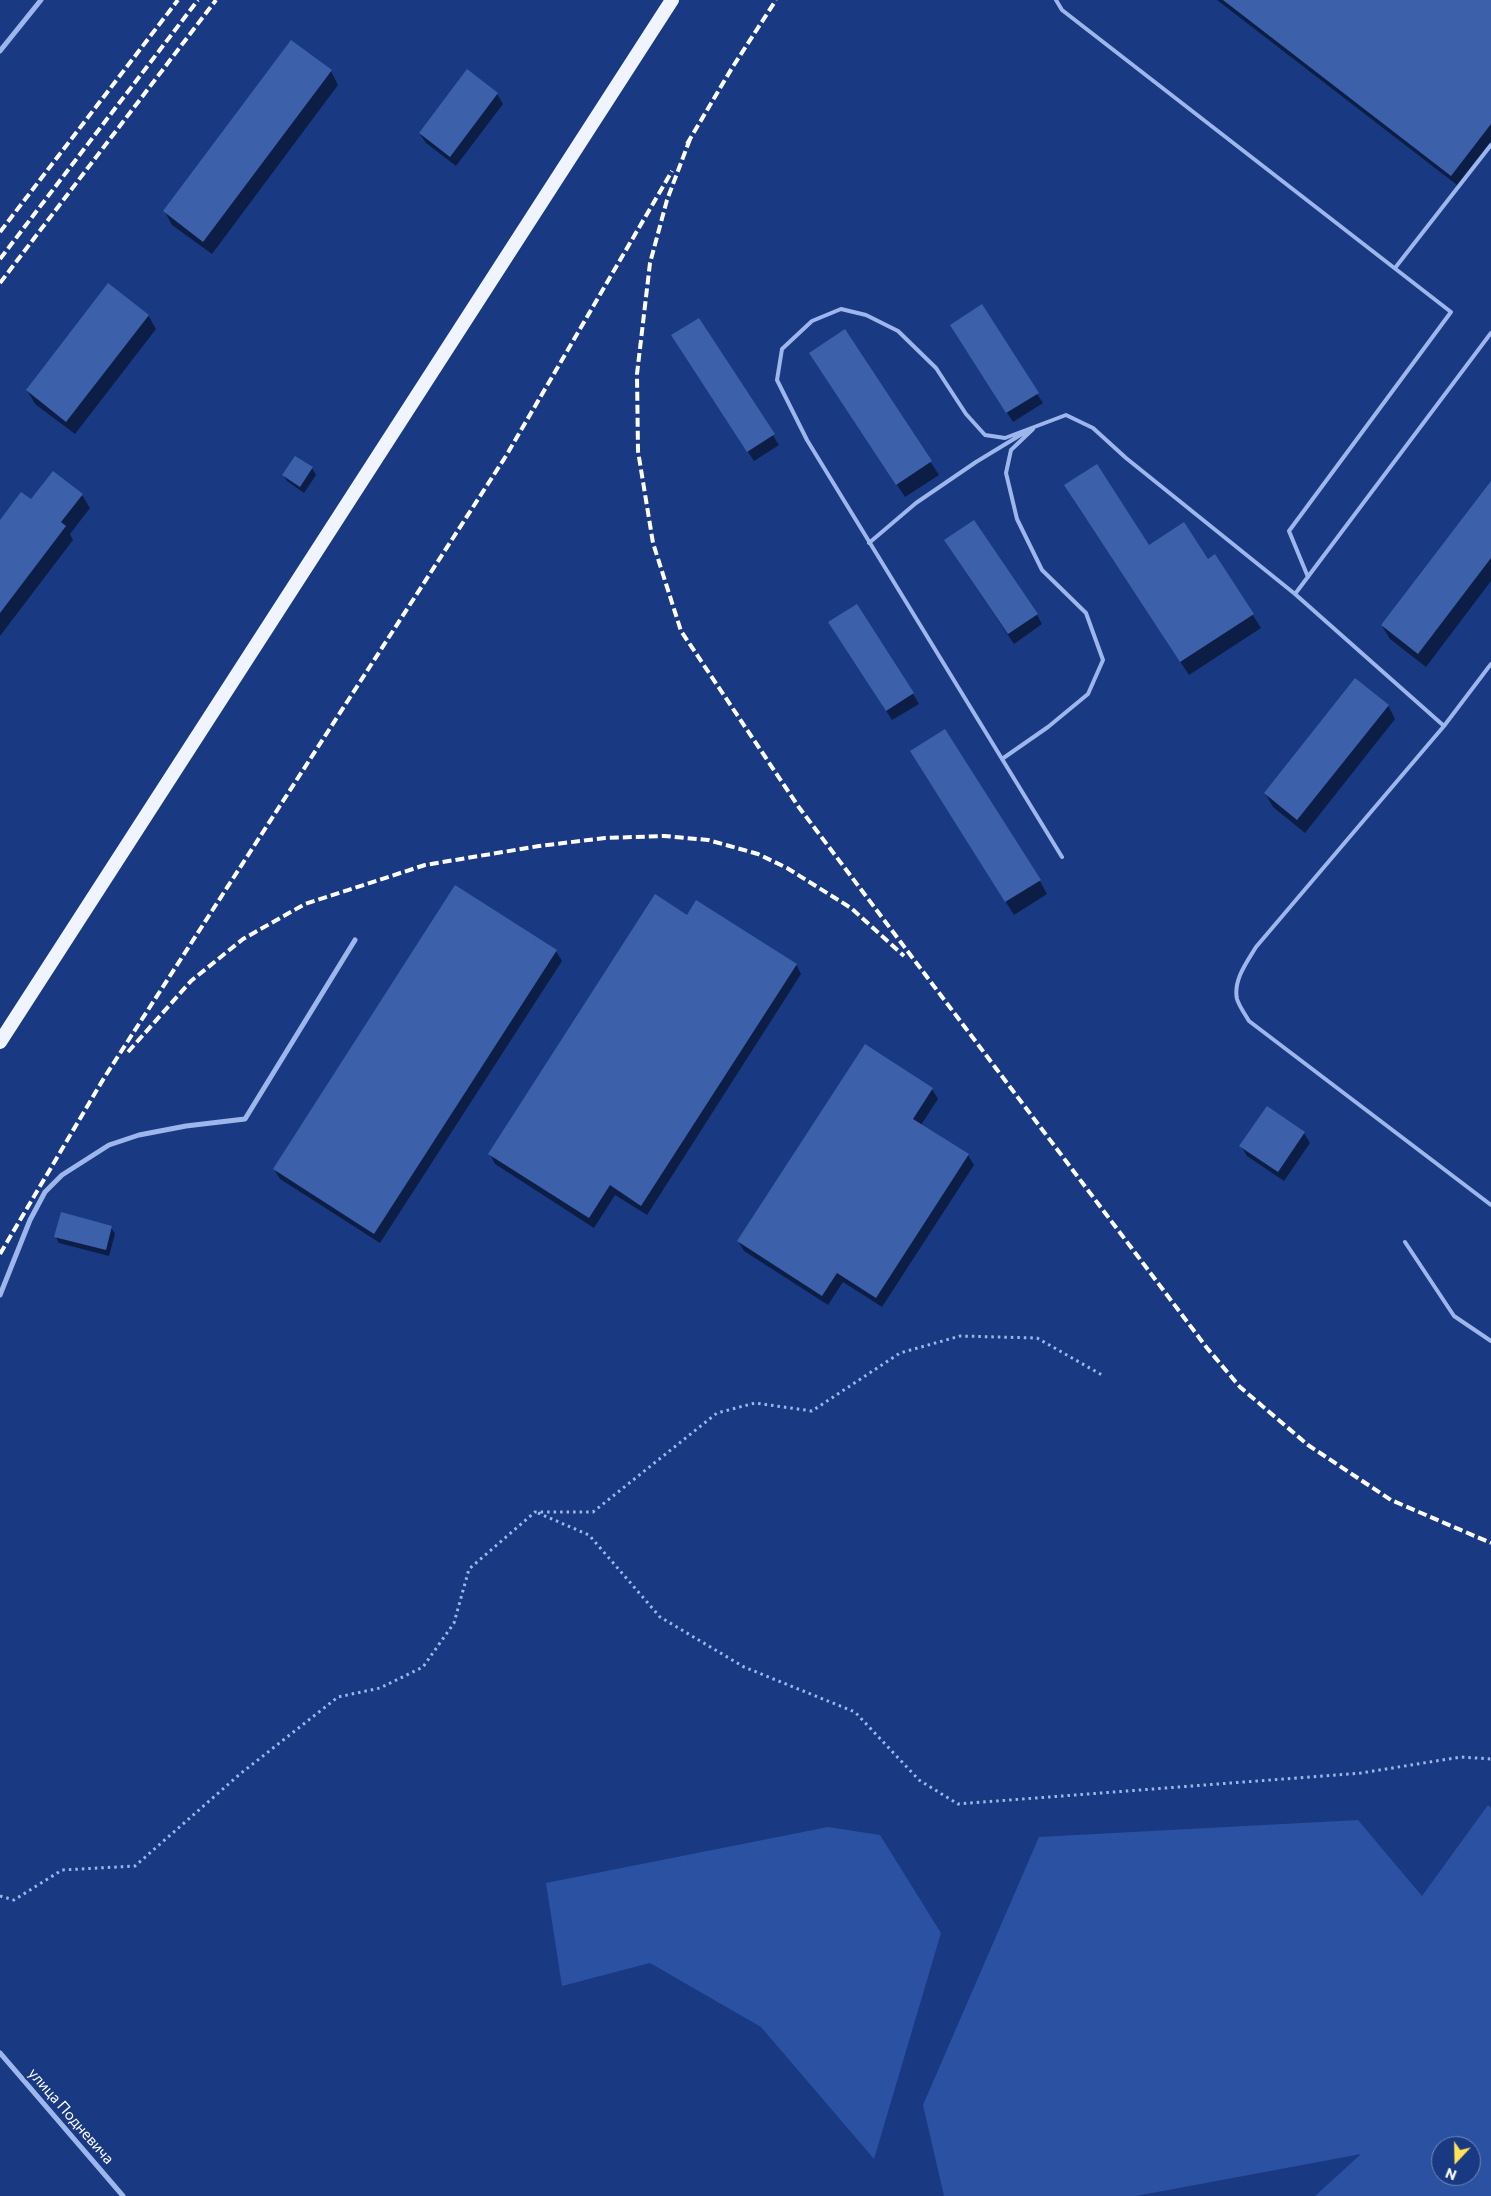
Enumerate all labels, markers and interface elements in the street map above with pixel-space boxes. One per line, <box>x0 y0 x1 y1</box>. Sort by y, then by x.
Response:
street label: улица Подневича <box>24 2064 118 2168</box>
north arrow <box>1431 2136 1481 2186</box>
text: N <box>1443 2165 1459 2184</box>

